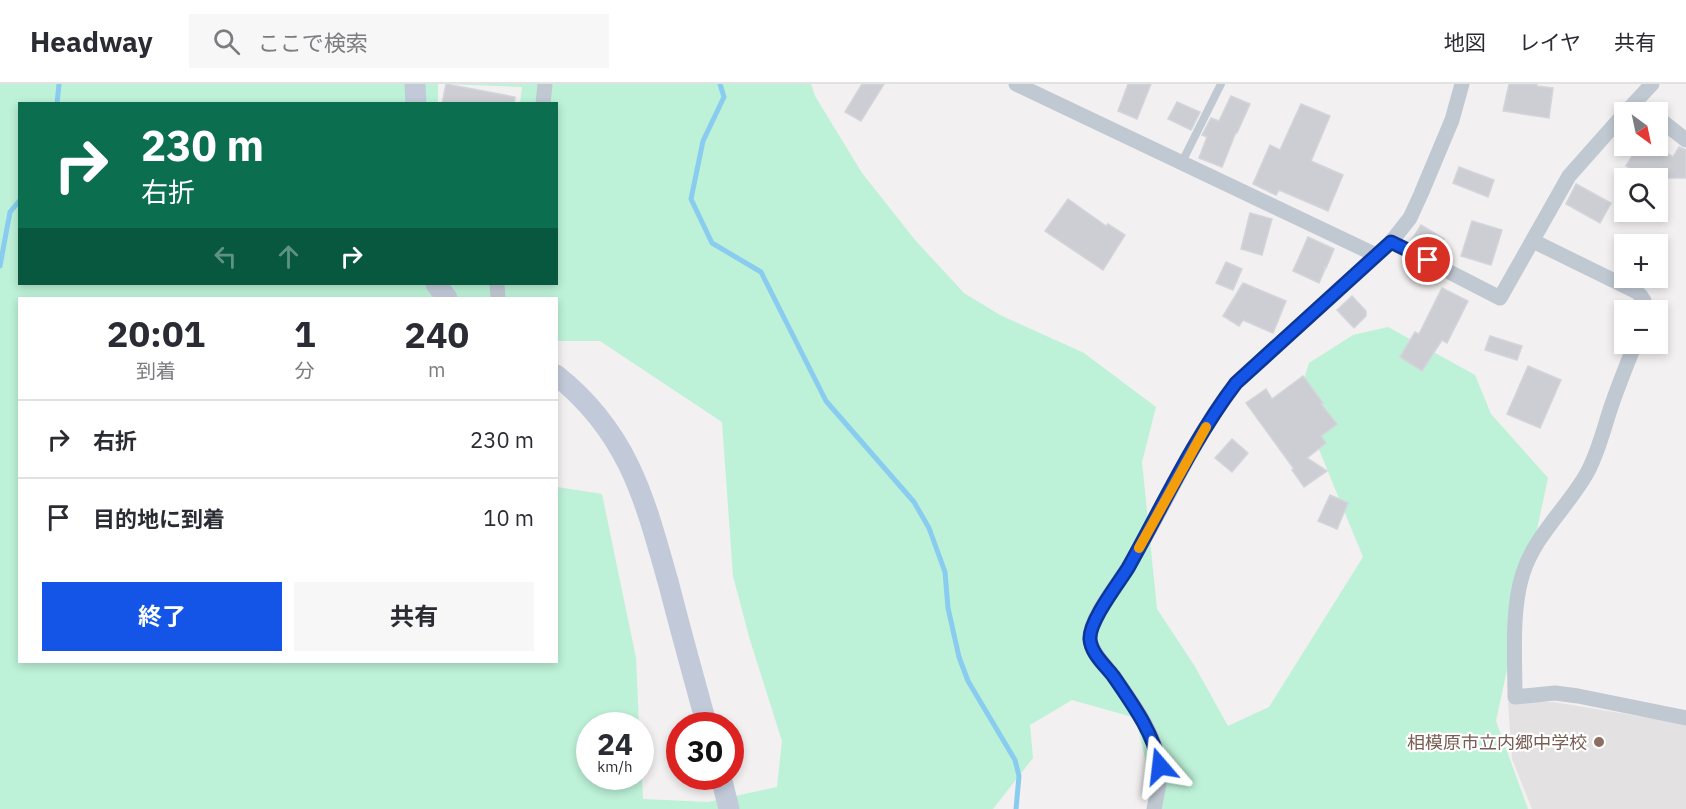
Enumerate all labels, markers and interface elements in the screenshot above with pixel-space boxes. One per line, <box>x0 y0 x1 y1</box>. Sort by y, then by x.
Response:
search box <box>189 14 609 68</box>
text: Headway <box>30 23 153 60</box>
icon: search <box>210 25 243 58</box>
text: ここで検索 <box>258 28 368 57</box>
text: 地図 <box>1444 28 1486 56</box>
text: レイヤ <box>1519 28 1581 56</box>
text: 共有 <box>1614 28 1656 56</box>
north arrow <box>1614 102 1668 156</box>
map controls <box>1614 102 1668 354</box>
text: 230 m <box>141 118 264 173</box>
icon: right <box>42 126 120 204</box>
button: search <box>1614 168 1668 222</box>
text: 右折 <box>141 174 195 209</box>
pin <box>1402 234 1453 285</box>
button: + <box>1614 234 1668 288</box>
icon: left <box>209 240 242 273</box>
icon: ahead <box>272 240 305 273</box>
icon: right <box>335 240 368 273</box>
icon: arrive <box>1411 243 1444 276</box>
button: − <box>1614 300 1668 354</box>
text: 20:01 <box>107 310 205 357</box>
text: 1 <box>294 310 316 357</box>
text: 240 <box>404 311 469 358</box>
text: m <box>428 356 445 383</box>
text: 到着 <box>136 357 176 384</box>
text: 分 <box>295 357 315 384</box>
icon: right <box>42 423 75 456</box>
text: 230 m <box>470 425 534 454</box>
text: 右折 <box>93 426 137 455</box>
icon: arrive <box>42 501 75 534</box>
text: 10 m <box>483 503 534 532</box>
text: 目的地に到着 <box>93 504 225 533</box>
button: 終了 <box>42 582 282 651</box>
button: 共有 <box>294 582 534 651</box>
speed limit sign: 30 <box>666 712 744 790</box>
text: 24 <box>597 724 633 763</box>
place label: 相模原市立内郷中学校 <box>1407 731 1587 754</box>
position arrow <box>1128 734 1192 798</box>
marker: 相模原市立内郷中学校 <box>1592 735 1606 749</box>
text: km/h <box>597 757 633 776</box>

